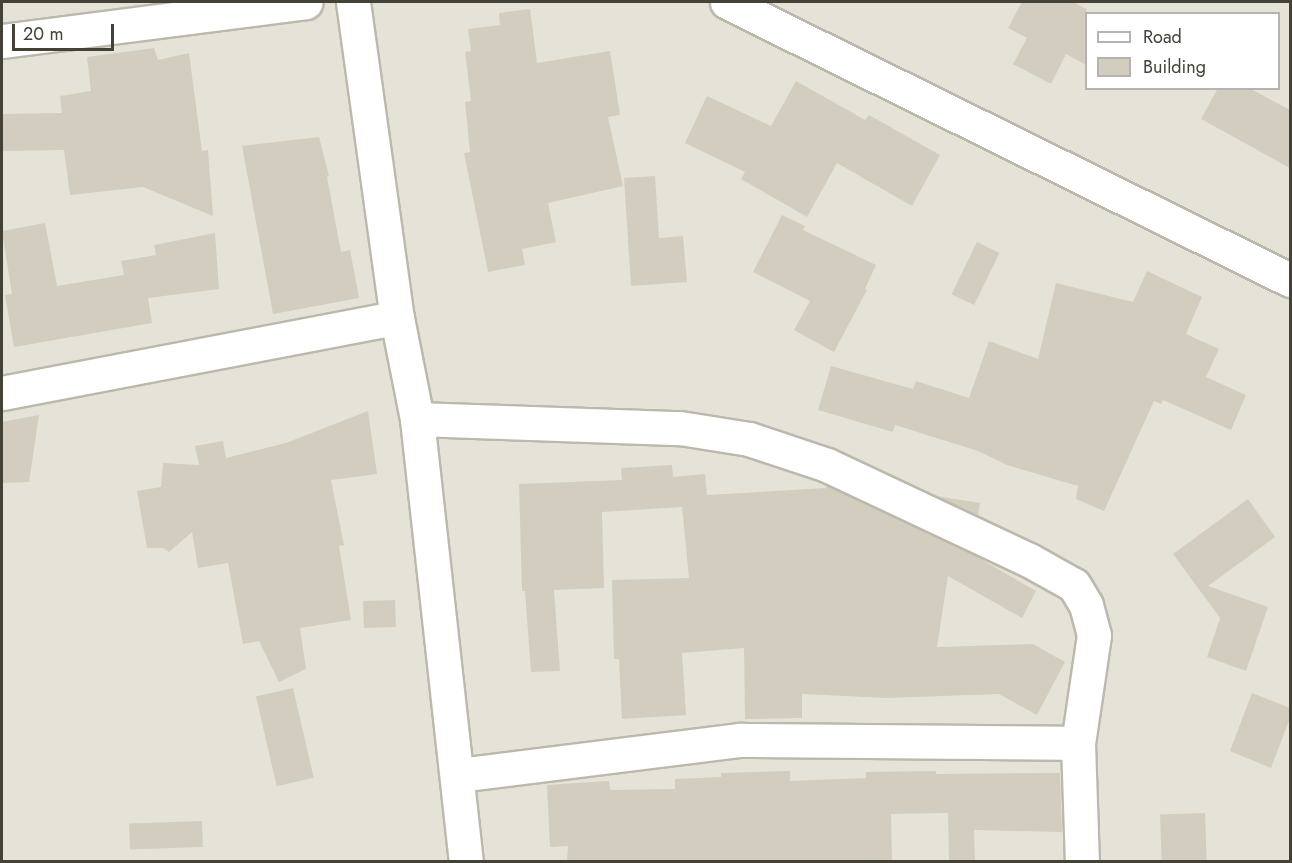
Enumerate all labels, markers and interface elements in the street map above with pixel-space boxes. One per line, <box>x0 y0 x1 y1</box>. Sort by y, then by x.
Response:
scale bar <box>15 12 117 50</box>
legend <box>1085 12 1280 90</box>
text: 20 m <box>23 21 63 47</box>
text: Road <box>1143 24 1182 50</box>
text: Building <box>1143 54 1206 80</box>

